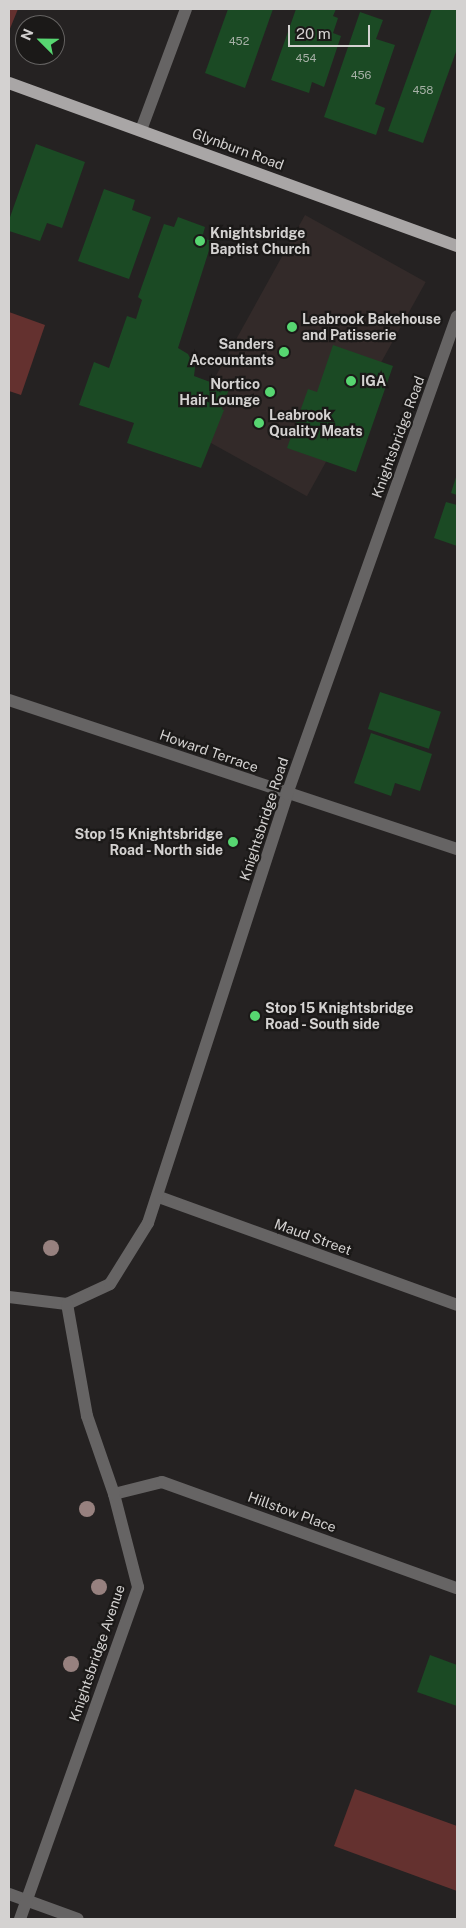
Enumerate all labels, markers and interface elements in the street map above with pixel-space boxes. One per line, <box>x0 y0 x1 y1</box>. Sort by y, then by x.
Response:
north arrow <box>15 15 65 65</box>
scale bar <box>291 15 374 47</box>
text: 20 m <box>296 25 331 42</box>
text: N <box>18 26 37 43</box>
house number: 452 <box>229 34 249 48</box>
house number: 454 <box>296 51 316 65</box>
house number: 456 <box>351 68 371 82</box>
house number: 458 <box>413 83 433 97</box>
street label: Glynburn Road <box>190 125 286 173</box>
place label: Knightsbridge Baptist Church <box>210 225 310 258</box>
marker: Knightsbridge Baptist Church <box>194 235 206 247</box>
place label: Leabrook Bakehouse and Patisserie <box>302 311 441 344</box>
marker: Leabrook Bakehouse and Patisserie <box>286 321 298 333</box>
place label: Sanders Accountants <box>189 336 274 368</box>
marker: Sanders Accountants <box>278 346 290 358</box>
place label: IGA <box>361 373 386 389</box>
street label: Knightsbridge Road <box>368 374 428 500</box>
marker: IGA <box>345 375 357 387</box>
place label: Nortico Hair Lounge <box>179 376 260 408</box>
marker: Nortico Hair Lounge <box>264 386 276 398</box>
place label: Leabrook Quality Meats <box>269 407 363 440</box>
marker: Leabrook Quality Meats <box>253 417 265 429</box>
street label: Howard Terrace <box>157 726 261 776</box>
street label: Knightsbridge Road <box>236 755 292 883</box>
place label: Stop 15 Knightsbridge Road - North side <box>74 826 223 859</box>
marker: Stop 15 Knightsbridge Road - North side <box>227 836 239 848</box>
place label: Stop 15 Knightsbridge Road - South side <box>265 1000 414 1032</box>
marker: Stop 15 Knightsbridge Road - South side <box>249 1010 261 1022</box>
street label: Maud Street <box>272 1215 354 1259</box>
street label: Hillstow Place <box>245 1488 339 1536</box>
street label: Knightsbridge Avenue <box>66 1582 128 1724</box>

